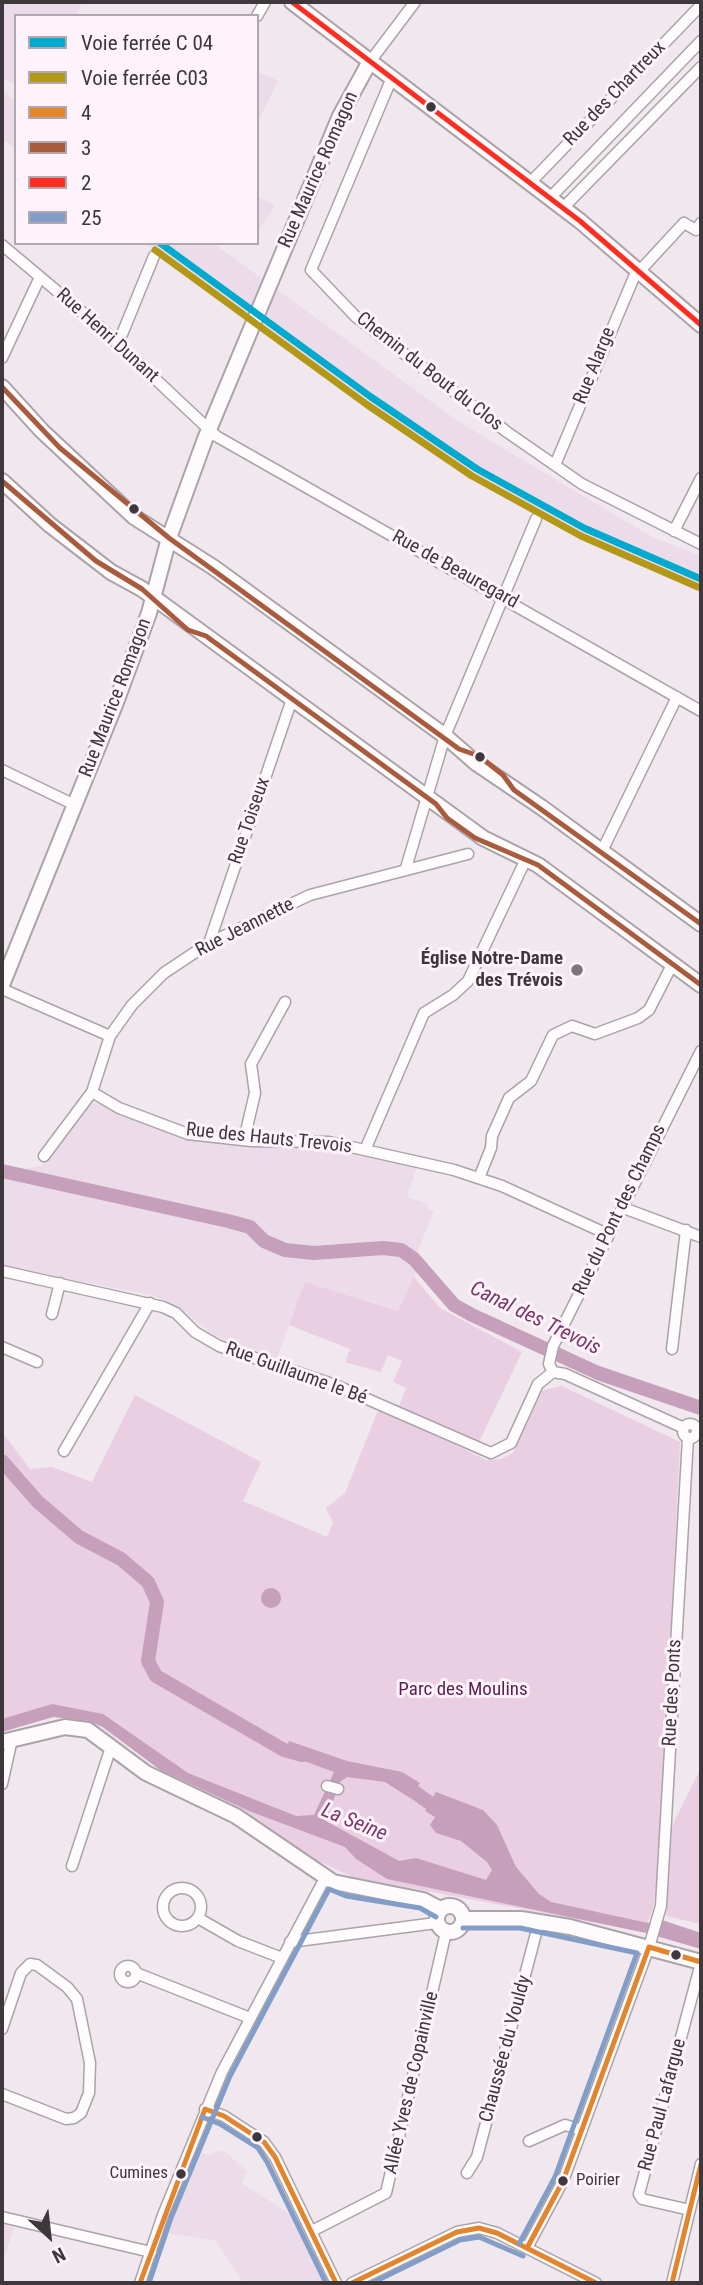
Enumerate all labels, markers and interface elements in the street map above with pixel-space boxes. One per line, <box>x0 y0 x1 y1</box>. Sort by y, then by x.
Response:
legend <box>14 14 259 245</box>
text: Voie ferrée C 04 <box>81 31 213 55</box>
street label: Rue des Chartreux <box>559 37 671 151</box>
text: Voie ferrée C03 <box>81 66 208 90</box>
street label: Rue Maurice Romagon <box>274 88 364 252</box>
unlabelled marker <box>424 100 438 114</box>
text: 4 <box>81 101 91 125</box>
text: 3 <box>81 136 91 160</box>
text: 2 <box>81 171 91 195</box>
text: 25 <box>81 206 102 230</box>
street label: Rue Henri Dunant <box>51 284 163 388</box>
street label: Chemin du Bout du Clos <box>351 308 507 436</box>
street label: Rue Alarge <box>569 324 621 408</box>
unlabelled marker <box>127 502 141 516</box>
street label: Rue de Beauregard <box>388 526 522 614</box>
street label: Rue Maurice Romagon <box>75 615 157 781</box>
unlabelled marker <box>473 750 487 764</box>
street label: Rue Toiseux <box>224 775 276 867</box>
street label: Rue Jeannette <box>192 894 298 962</box>
place label: Église Notre-Dame des Trévois <box>421 948 563 992</box>
marker: Église Notre-Dame des Trévois <box>569 962 585 978</box>
street label: Rue des Hauts Trevois <box>185 1119 353 1159</box>
street label: Rue du Pont des Champs <box>569 1121 671 1299</box>
water label: Canal des Trevois <box>466 1277 604 1361</box>
street label: Rue Guillaume le Bé <box>222 1338 370 1410</box>
street label: Rue des Ponts <box>659 1639 687 1747</box>
park label: Parc des Moulins <box>398 1679 528 1701</box>
water label: La Seine <box>318 1799 390 1847</box>
unlabelled marker <box>669 1948 683 1962</box>
street label: Chaussée du Vouldy <box>475 1973 537 2125</box>
street label: Allée Yves de Copainville <box>380 1989 444 2177</box>
street label: Rue Paul Lafargue <box>634 2036 692 2174</box>
unlabelled marker <box>250 2130 264 2144</box>
place label: Cumines <box>109 2164 168 2184</box>
marker: Cumines <box>174 2167 188 2181</box>
place label: Poirier <box>576 2171 620 2191</box>
marker: Poirier <box>556 2174 570 2188</box>
north arrow <box>14 2201 84 2271</box>
text: N <box>48 2242 69 2268</box>

